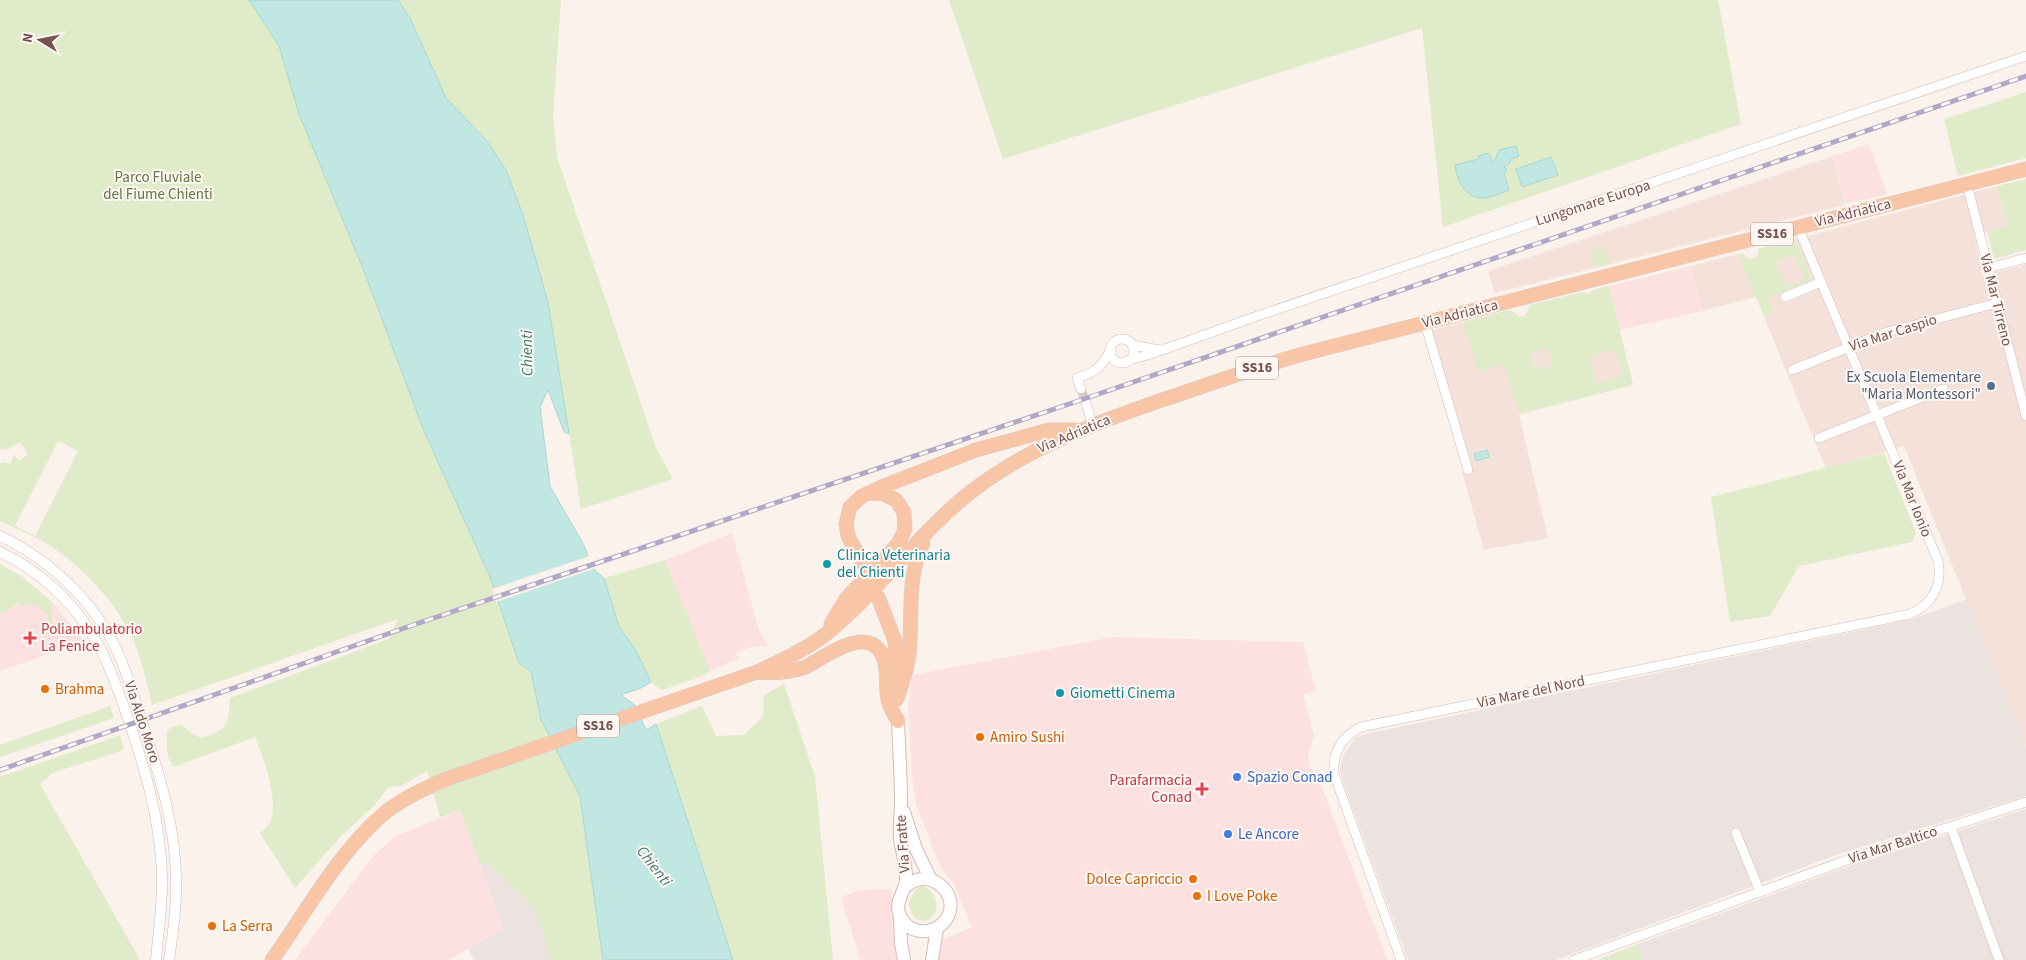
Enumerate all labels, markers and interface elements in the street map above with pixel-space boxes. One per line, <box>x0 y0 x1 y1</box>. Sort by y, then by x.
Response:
north arrow <box>15 15 65 65</box>
text: N <box>18 32 39 44</box>
park label: Parco Fluviale del Fiume Chienti <box>103 167 213 205</box>
street label: Lungomare Europa <box>1533 175 1653 231</box>
street label: Via Adriatica <box>1813 193 1893 233</box>
road number: SS16 <box>1751 222 1793 245</box>
street label: Via Mar Tirreno <box>1974 252 2018 348</box>
street label: Via Adriatica <box>1420 294 1500 334</box>
street label: Via Mar Caspio <box>1846 309 1940 357</box>
water label: Chienti <box>516 330 538 376</box>
road number: SS16 <box>1236 356 1278 379</box>
place label: Ex Scuola Elementare "Maria Montessori" <box>1846 367 1981 405</box>
marker: Ex Scuola Elementare "Maria Montessori" <box>1985 380 1997 392</box>
street label: Via Adriatica <box>1034 409 1114 459</box>
street label: Via Mar Ionio <box>1887 458 1937 540</box>
place label: Clinica Veterinaria del Chienti <box>837 545 950 583</box>
marker: Clinica Veterinaria del Chienti <box>821 558 833 570</box>
place label: Poliambulatorio La Fenice <box>41 619 142 657</box>
marker: Poliambulatorio La Fenice <box>23 631 37 645</box>
street label: Via Mare del Nord <box>1475 670 1587 714</box>
street label: Via Aldo Moro <box>119 678 165 766</box>
place label: Brahma <box>55 679 104 700</box>
marker: Brahma <box>39 683 51 695</box>
place label: Giometti Cinema <box>1070 683 1175 704</box>
marker: Giometti Cinema <box>1054 687 1066 699</box>
road number: SS16 <box>577 714 619 738</box>
place label: Amiro Sushi <box>990 727 1065 748</box>
marker: Amiro Sushi <box>974 731 986 743</box>
place label: Spazio Conad <box>1247 767 1333 788</box>
place label: Parafarmacia Conad <box>1109 770 1192 808</box>
marker: Spazio Conad <box>1231 771 1243 783</box>
marker: Parafarmacia Conad <box>1196 783 1208 795</box>
street label: Via Fratte <box>890 814 916 874</box>
street label: Via Mar Baltico <box>1846 821 1940 869</box>
place label: Le Ancore <box>1238 824 1299 845</box>
marker: Le Ancore <box>1222 828 1234 840</box>
water label: Chienti <box>631 841 677 891</box>
place label: Dolce Capriccio <box>1086 869 1183 890</box>
marker: Dolce Capriccio <box>1187 873 1199 885</box>
place label: I Love Poke <box>1207 886 1277 907</box>
marker: I Love Poke <box>1191 890 1203 902</box>
place label: La Serra <box>222 916 273 937</box>
marker: La Serra <box>206 920 218 932</box>

